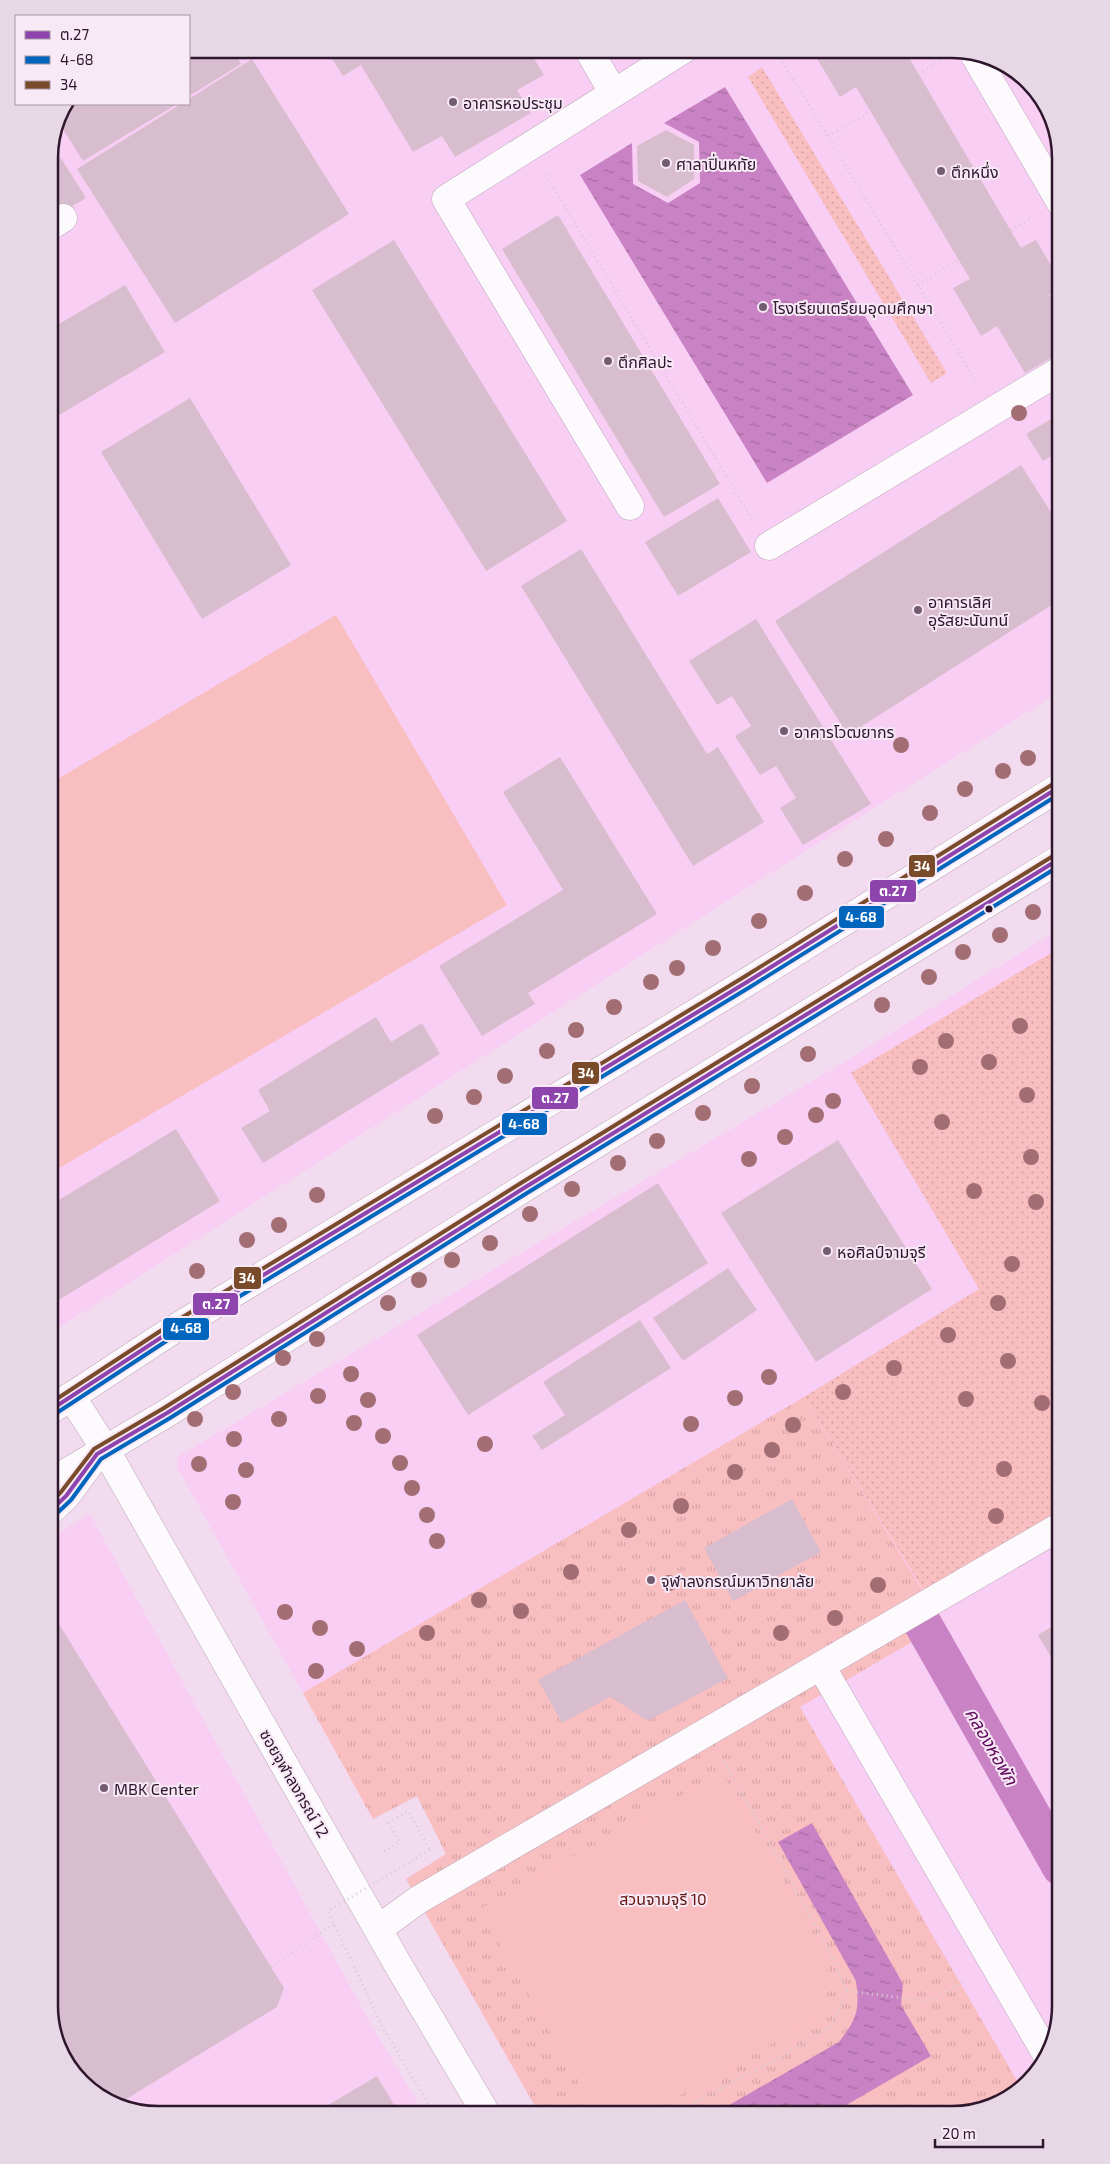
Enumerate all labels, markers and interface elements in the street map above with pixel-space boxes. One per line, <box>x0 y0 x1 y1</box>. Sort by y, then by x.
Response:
legend <box>15 15 190 105</box>
text: ต.27 <box>60 25 89 43</box>
text: 4-68 <box>60 50 94 68</box>
text: 34 <box>60 75 78 93</box>
place label: อาคารหอประชุม <box>463 93 563 113</box>
marker: อาคารหอประชุม <box>447 96 459 108</box>
place label: ศาลาปิ่นหทัย <box>676 153 756 173</box>
marker: ศาลาปิ่นหทัย <box>660 157 672 169</box>
place label: ตึกหนึ่ง <box>951 161 999 181</box>
marker: ตึกหนึ่ง <box>935 165 947 177</box>
place label: โรงเรียนเตรียมอุดมศึกษา <box>773 298 933 318</box>
marker: โรงเรียนเตรียมอุดมศึกษา <box>757 301 769 313</box>
place label: ตึกศิลปะ <box>618 352 672 371</box>
marker: ตึกศิลปะ <box>602 355 614 367</box>
place label: อาคารเลิศ อุรัสยะนันทน์ <box>928 592 1008 630</box>
marker: อาคารเลิศ อุรัสยะนันทน์ <box>912 604 924 616</box>
place label: อาคารโวฒยากร <box>794 722 894 741</box>
marker: อาคารโวฒยากร <box>778 725 790 737</box>
line badge: 34 <box>908 854 936 878</box>
text: 34 <box>914 857 931 874</box>
line badge: ต.27 <box>869 879 917 903</box>
text: ต.27 <box>879 882 908 899</box>
unlabelled marker <box>984 904 994 914</box>
line badge: 4-68 <box>838 905 885 929</box>
text: 4-68 <box>845 908 877 925</box>
line badge: 34 <box>571 1061 600 1085</box>
text: 34 <box>578 1064 595 1081</box>
line badge: ต.27 <box>531 1086 579 1110</box>
text: ต.27 <box>541 1089 570 1106</box>
line badge: 4-68 <box>501 1112 548 1136</box>
text: 4-68 <box>508 1115 540 1132</box>
place label: หอศิลป์จามจุรี <box>837 1242 926 1262</box>
marker: หอศิลป์จามจุรี <box>821 1245 833 1257</box>
line badge: 34 <box>233 1266 262 1290</box>
text: 34 <box>239 1269 256 1286</box>
line badge: ต.27 <box>192 1292 239 1316</box>
text: ต.27 <box>202 1295 231 1312</box>
line badge: 4-68 <box>162 1317 210 1341</box>
text: 4-68 <box>170 1319 202 1336</box>
place label: จุฬาลงกรณ์มหาวิทยาลัย <box>661 1571 814 1591</box>
marker: จุฬาลงกรณ์มหาวิทยาลัย <box>645 1574 657 1586</box>
water label: คลองหอพัก <box>961 1703 1024 1790</box>
street label: ซอยจุฬาลงกรณ์ 12 <box>255 1725 334 1841</box>
place label: MBK Center <box>114 1779 200 1798</box>
marker: MBK Center <box>98 1782 110 1794</box>
park label: สวนจามจุรี 10 <box>619 1889 707 1909</box>
scale bar <box>935 2116 1042 2148</box>
text: 20 m <box>942 2124 976 2142</box>

